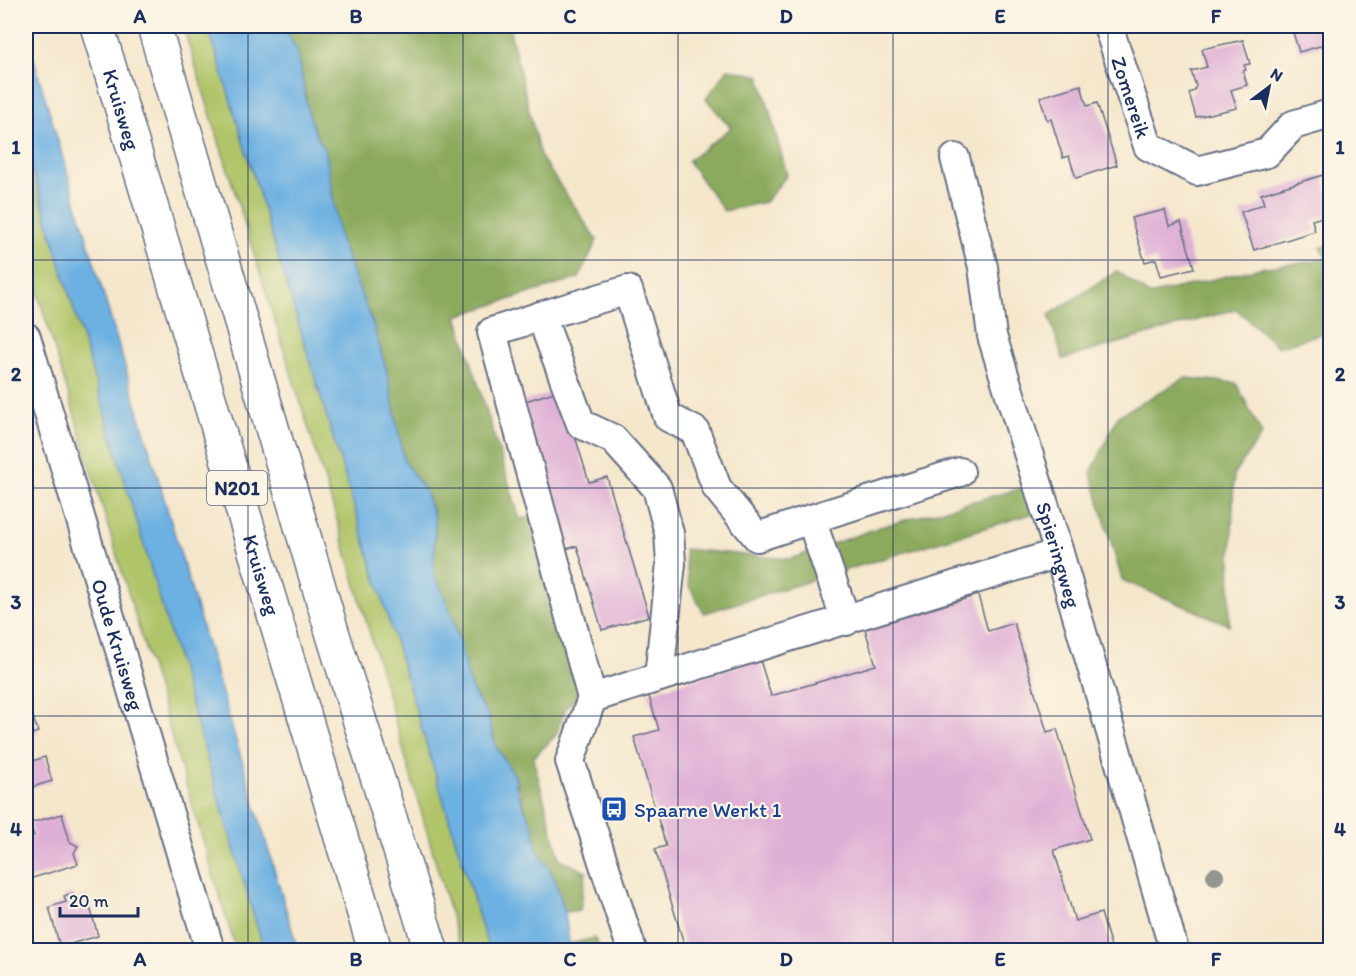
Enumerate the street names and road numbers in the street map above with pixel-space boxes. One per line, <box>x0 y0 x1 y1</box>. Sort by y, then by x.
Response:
street label: Zomereik <box>1106 53 1157 141</box>
street label: Kruisweg <box>98 66 146 153</box>
road number: N201 <box>207 471 267 505</box>
street label: Spieringweg <box>1031 499 1087 611</box>
street label: Kruisweg <box>238 531 286 618</box>
street label: Oude Kruisweg <box>87 576 150 713</box>

